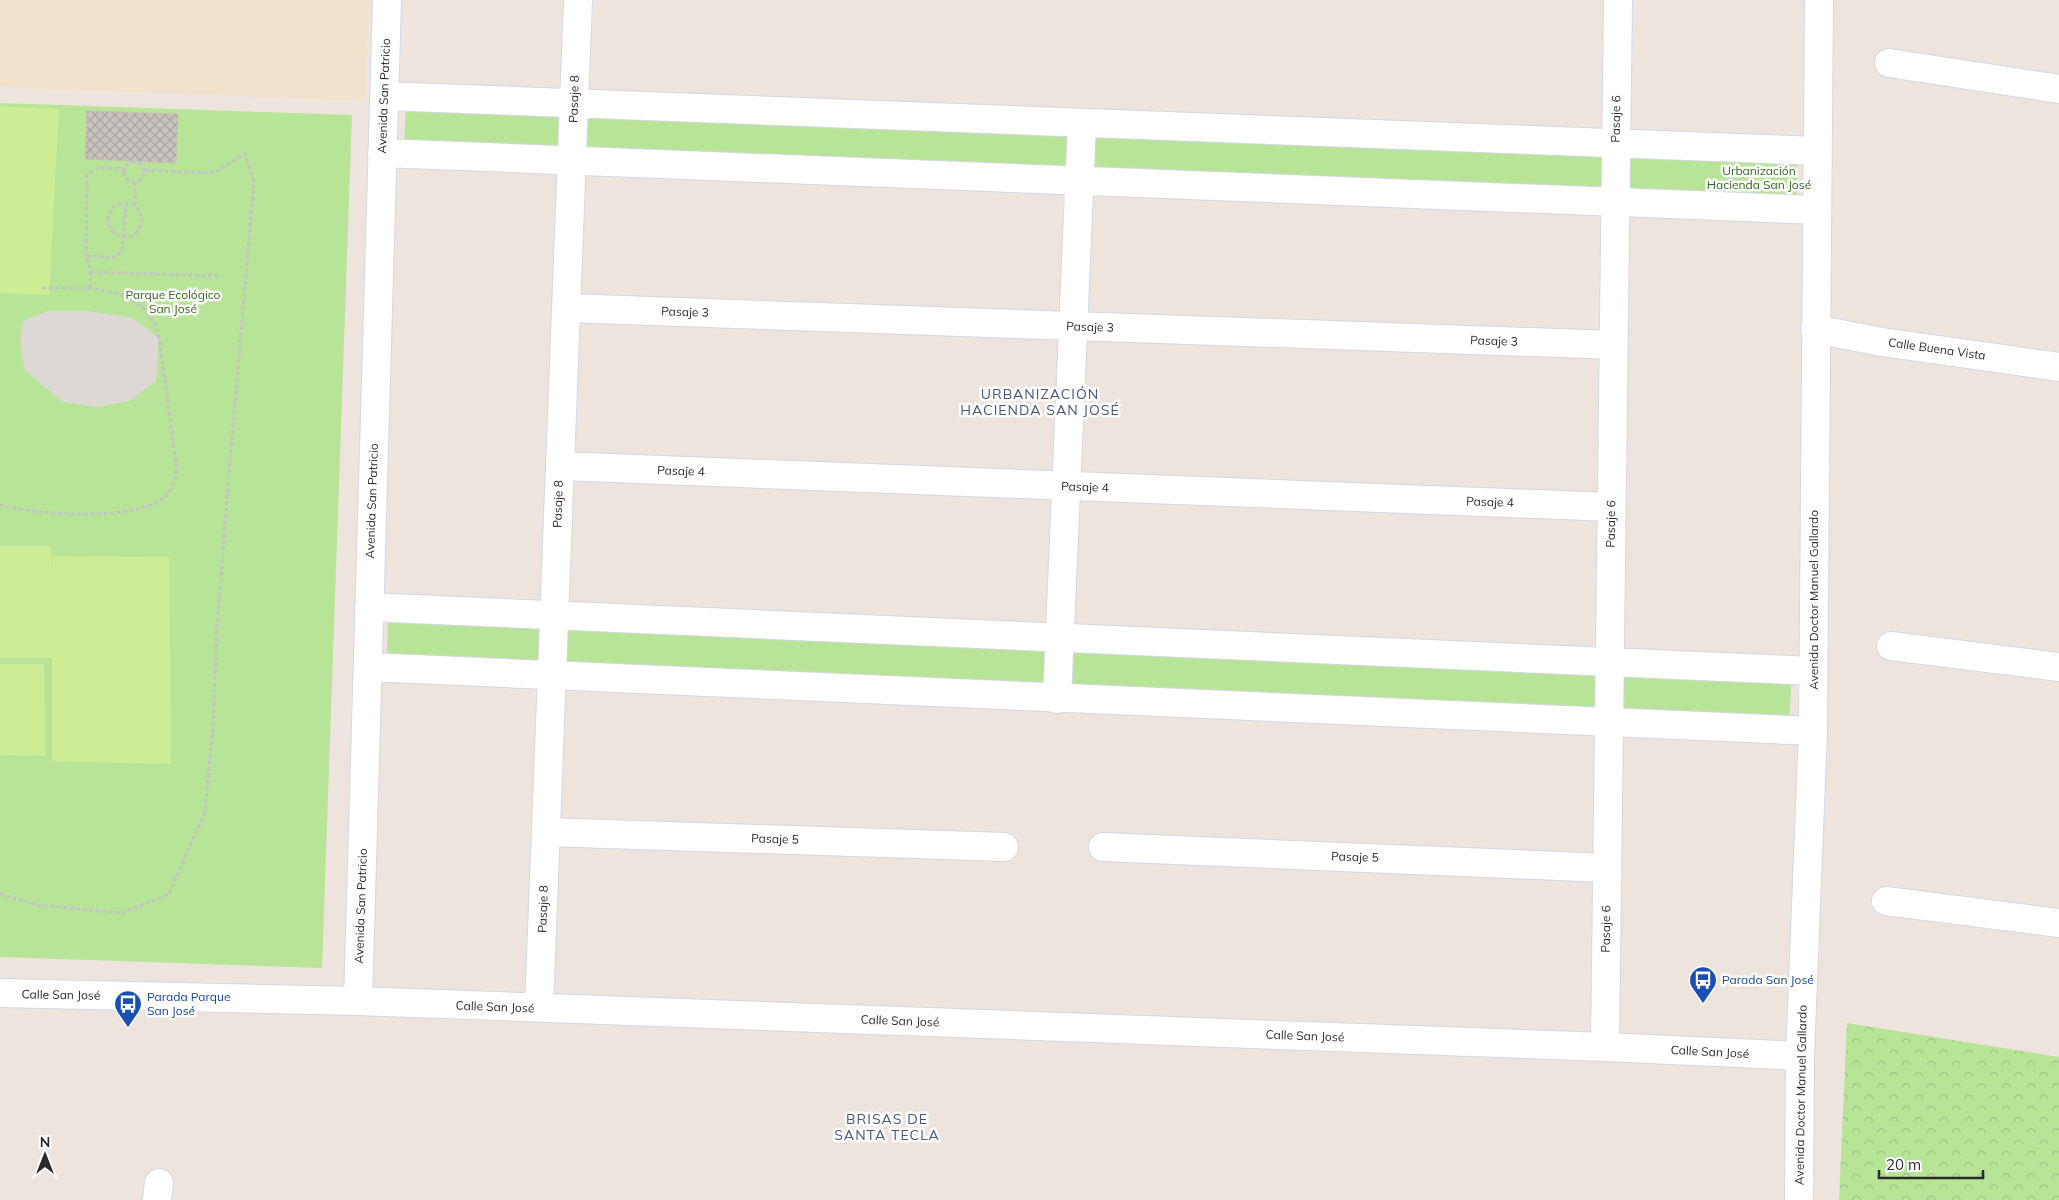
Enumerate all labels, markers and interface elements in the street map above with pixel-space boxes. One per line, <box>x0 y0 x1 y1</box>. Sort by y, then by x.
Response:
street label: Avenida San Patricio <box>374 38 393 154</box>
street label: Pasaje 8 <box>565 75 582 123</box>
street label: Pasaje 6 <box>1608 95 1623 143</box>
park label: Urbanización Hacienda San José <box>1707 163 1811 192</box>
park label: Parque Ecológico San José <box>126 287 221 316</box>
street label: Pasaje 3 <box>661 303 709 320</box>
street label: Pasaje 3 <box>1066 318 1114 335</box>
street label: Pasaje 3 <box>1470 332 1518 349</box>
street label: Calle Buena Vista <box>1887 334 1987 363</box>
district label: URBANIZACIÓN HACIENDA SAN JOSÉ <box>960 385 1120 419</box>
street label: Avenida San Patricio <box>362 443 381 559</box>
street label: Pasaje 4 <box>657 462 705 479</box>
street label: Pasaje 4 <box>1061 478 1109 495</box>
street label: Pasaje 8 <box>549 480 566 528</box>
street label: Pasaje 4 <box>1466 493 1514 510</box>
street label: Pasaje 6 <box>1603 500 1618 548</box>
street label: Avenida Doctor Manuel Gallardo <box>1806 510 1821 690</box>
street label: Pasaje 5 <box>751 830 799 847</box>
street label: Avenida San Patricio <box>351 848 370 964</box>
street label: Pasaje 5 <box>1331 848 1379 865</box>
street label: Pasaje 8 <box>534 885 551 933</box>
street label: Pasaje 6 <box>1598 905 1613 953</box>
bus stop icon: Parada San José <box>1688 965 1718 1004</box>
place label: Parada San José <box>1722 972 1814 987</box>
street label: Calle San José <box>22 986 100 1003</box>
bus stop icon: Parada Parque San José <box>113 989 143 1028</box>
place label: Parada Parque San José <box>147 989 230 1018</box>
street label: Calle San José <box>455 998 535 1015</box>
street label: Avenida Doctor Manuel Gallardo <box>1791 1005 1810 1185</box>
street label: Calle San José <box>860 1012 940 1029</box>
street label: Calle San José <box>1265 1027 1345 1044</box>
street label: Calle San José <box>1670 1042 1750 1061</box>
district label: BRISAS DE SANTA TECLA <box>834 1110 940 1144</box>
north arrow <box>20 1130 70 1180</box>
text: N <box>40 1133 50 1151</box>
scale bar <box>1879 1148 1983 1180</box>
text: 20 m <box>1886 1155 1921 1174</box>

